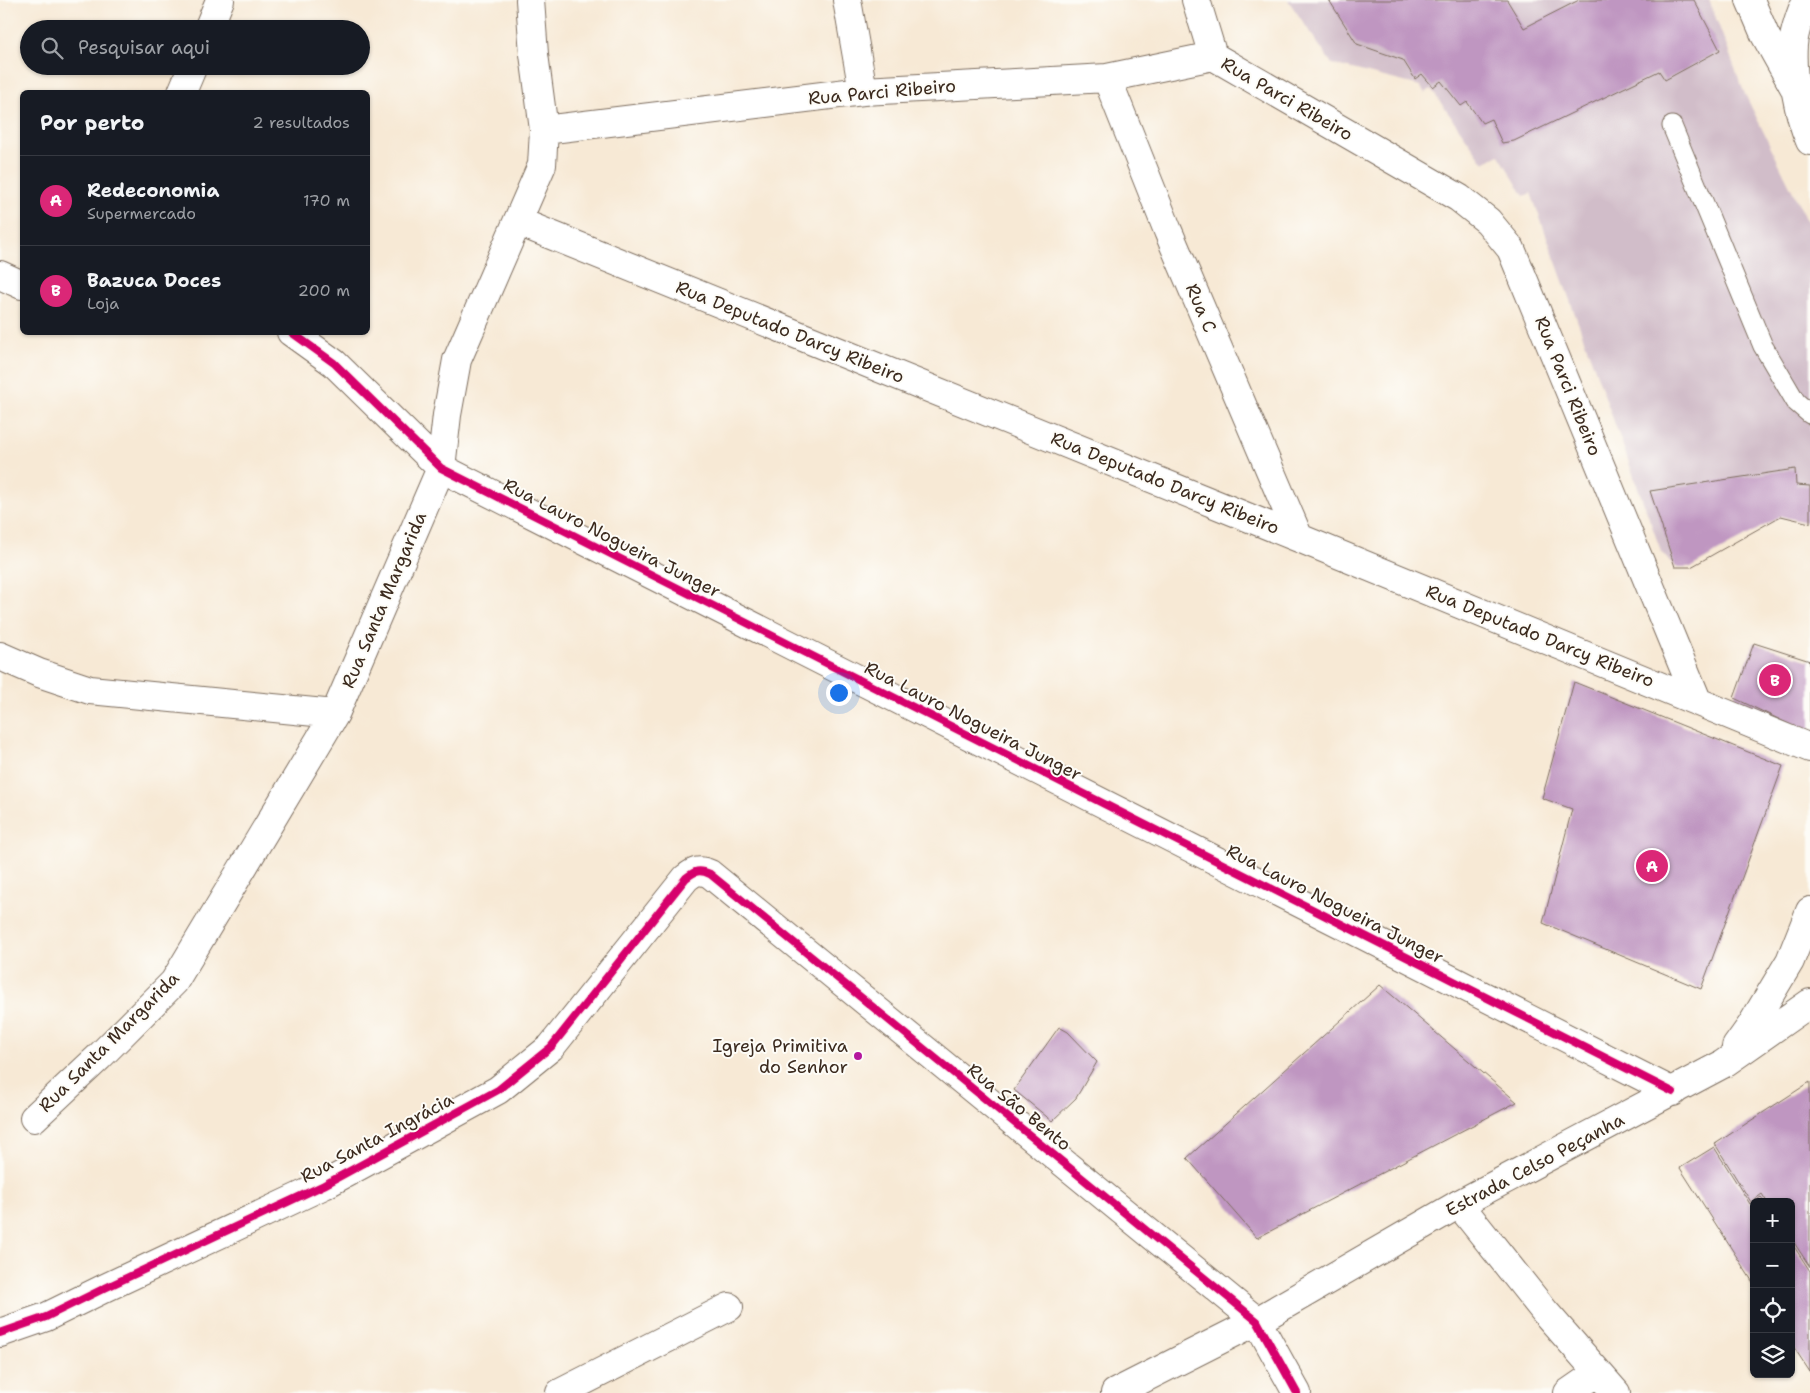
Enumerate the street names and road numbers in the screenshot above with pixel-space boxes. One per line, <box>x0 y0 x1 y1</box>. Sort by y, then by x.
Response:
street label: Rua Parci Ribeiro <box>1217 52 1357 146</box>
street label: Rua Parci Ribeiro <box>807 74 957 110</box>
street label: Rua Deputado Darcy Ribeiro <box>672 275 908 389</box>
street label: Rua C <box>1180 280 1222 336</box>
street label: Rua Parci Ribeiro <box>1529 313 1607 459</box>
street label: Rua Deputado Darcy Ribeiro <box>1047 426 1283 540</box>
street label: Rua Lauro Nogueira Junger <box>499 473 725 603</box>
street label: Rua Santa Margarida <box>336 508 432 692</box>
street label: Rua Deputado Darcy Ribeiro <box>1422 579 1658 693</box>
street label: Rua Lauro Nogueira Junger <box>860 656 1086 786</box>
street label: Rua Lauro Nogueira Junger <box>1222 839 1448 969</box>
street label: Rua Santa Margarida <box>34 967 184 1117</box>
street label: Rua São Bento <box>962 1058 1076 1156</box>
street label: Rua Santa Ingrácia <box>296 1087 458 1189</box>
street label: Estrada Celso Peçanha <box>1442 1108 1628 1222</box>

